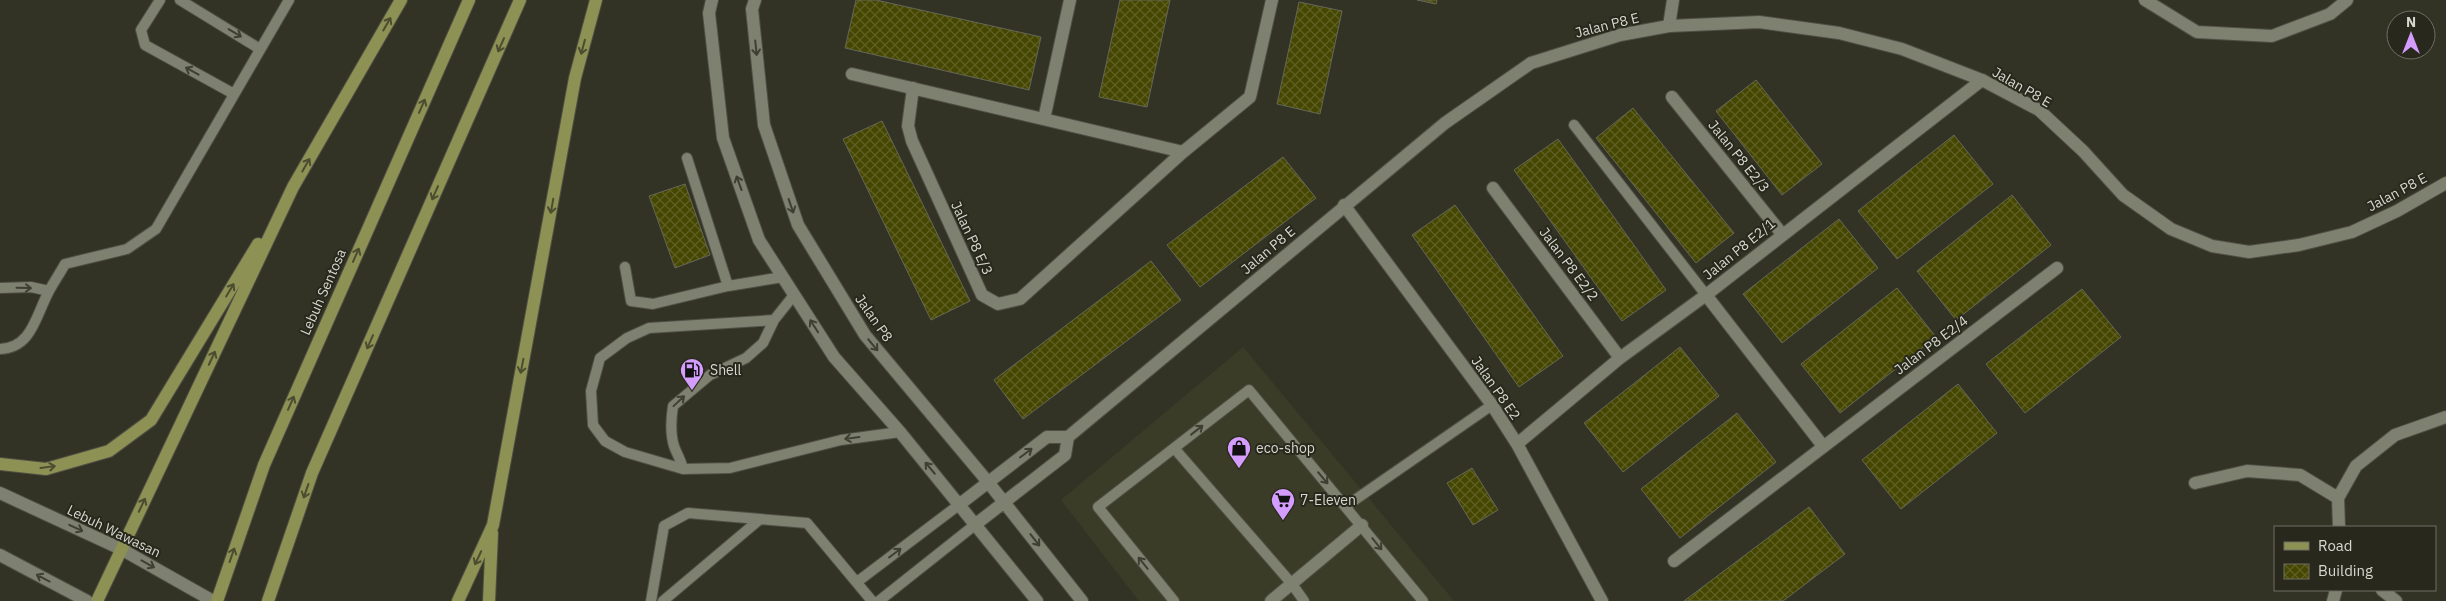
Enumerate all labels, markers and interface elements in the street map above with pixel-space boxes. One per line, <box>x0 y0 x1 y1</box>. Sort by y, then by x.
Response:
street label: Jalan P8 E <box>1573 8 1641 42</box>
north arrow <box>2386 10 2436 60</box>
text: N <box>2406 13 2416 31</box>
one-way arrow <box>383 17 392 32</box>
one-way arrow <box>228 29 242 39</box>
one-way arrow <box>495 37 505 52</box>
one-way arrow <box>578 39 587 55</box>
one-way arrow <box>751 40 761 56</box>
street label: Jalan P8 E <box>1989 63 2055 111</box>
one-way arrow <box>185 65 199 75</box>
one-way arrow <box>418 99 428 114</box>
street label: Jalan P8 E2/3 <box>1704 116 1774 196</box>
one-way arrow <box>301 158 311 172</box>
street label: Jalan P8 E <box>2364 169 2430 215</box>
one-way arrow <box>734 176 743 192</box>
one-way arrow <box>430 185 440 200</box>
one-way arrow <box>546 198 556 214</box>
one-way arrow <box>787 198 797 214</box>
street label: Jalan P8 E/3 <box>947 198 997 278</box>
street label: Jalan P8 E2/1 <box>1699 214 1779 284</box>
street label: Jalan P8 E <box>1237 222 1299 278</box>
street label: Jalan P8 E2/2 <box>1535 224 1603 304</box>
street label: Lebuh Sentosa <box>296 246 350 338</box>
one-way arrow <box>352 248 362 263</box>
one-way arrow <box>16 283 32 293</box>
one-way arrow <box>226 283 236 297</box>
street label: Jalan P8 <box>851 291 897 345</box>
street label: Jalan P8 E2/4 <box>1891 311 1971 379</box>
one-way arrow <box>809 320 819 334</box>
one-way arrow <box>364 334 374 349</box>
one-way arrow <box>868 339 879 352</box>
one-way arrow <box>208 351 217 366</box>
street label: Jalan P8 E2 <box>1467 353 1525 423</box>
fuel station icon: Shell <box>679 357 705 391</box>
one-way arrow <box>517 358 527 374</box>
place label: Shell <box>710 361 742 379</box>
one-way arrow <box>286 396 296 411</box>
one-way arrow <box>672 396 685 408</box>
one-way arrow <box>1191 425 1204 436</box>
one-way arrow <box>844 433 860 443</box>
shop icon: eco-shop <box>1226 435 1252 469</box>
place label: eco-shop <box>1256 439 1315 457</box>
one-way arrow <box>1019 448 1033 458</box>
one-way arrow <box>924 461 935 474</box>
one-way arrow <box>40 462 56 472</box>
one-way arrow <box>1317 472 1328 485</box>
one-way arrow <box>301 483 310 499</box>
supermarket icon: 7-Eleven <box>1270 487 1296 521</box>
place label: 7-Eleven <box>1300 491 1356 509</box>
one-way arrow <box>138 498 147 513</box>
street label: Lebuh Wawasan <box>64 501 164 561</box>
one-way arrow <box>68 524 83 533</box>
legend <box>2274 526 2436 591</box>
one-way arrow <box>1029 533 1040 546</box>
text: Road <box>2318 536 2353 555</box>
one-way arrow <box>1371 537 1382 550</box>
one-way arrow <box>228 547 238 563</box>
one-way arrow <box>888 547 901 558</box>
one-way arrow <box>472 550 482 565</box>
one-way arrow <box>1138 557 1149 570</box>
one-way arrow <box>141 559 156 569</box>
text: Building <box>2318 561 2373 580</box>
one-way arrow <box>36 573 51 583</box>

